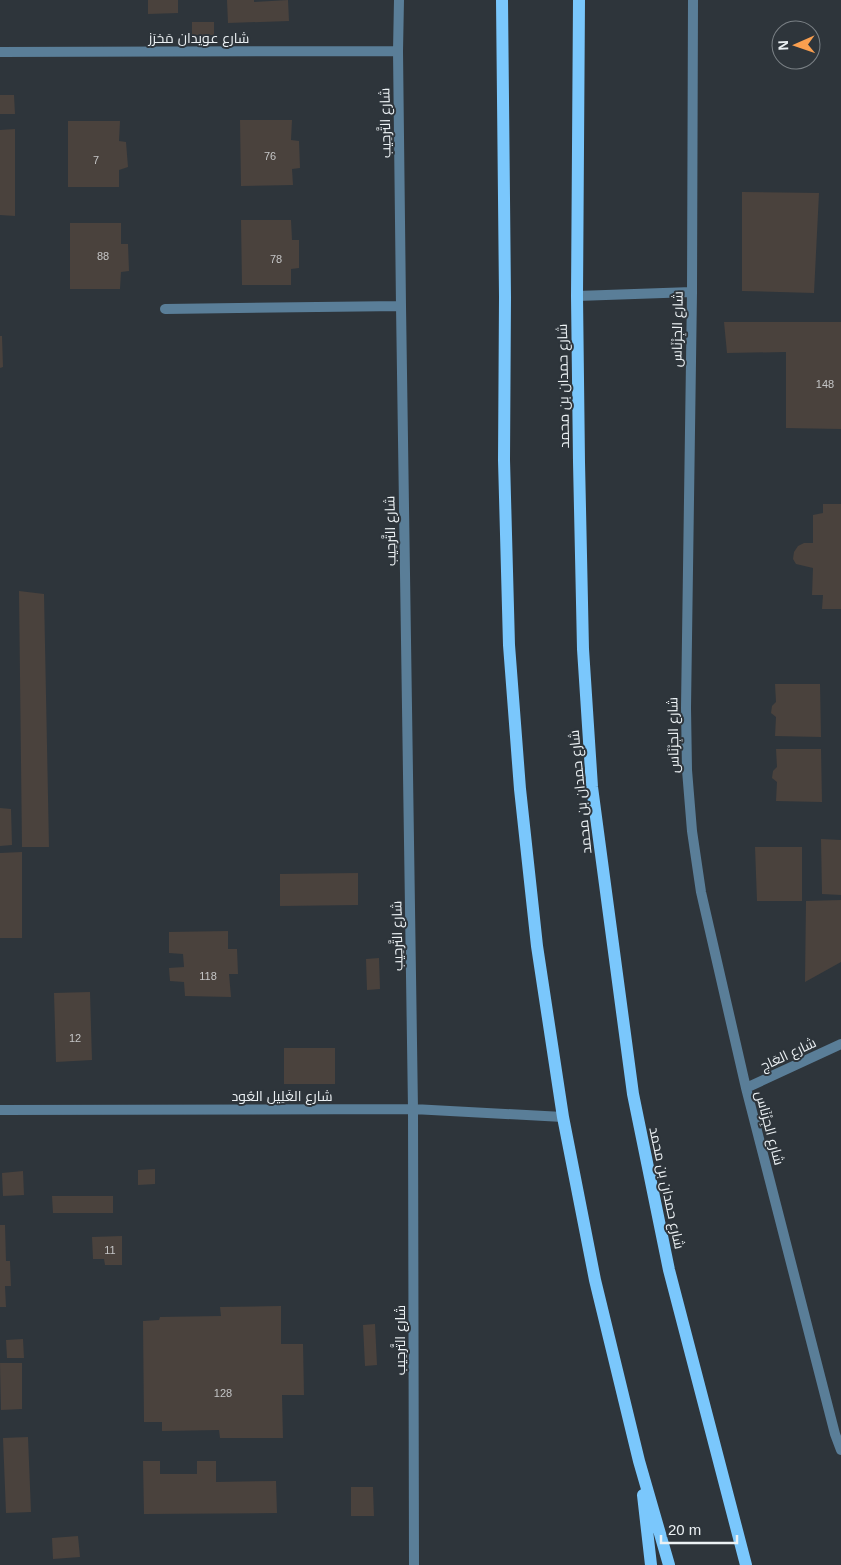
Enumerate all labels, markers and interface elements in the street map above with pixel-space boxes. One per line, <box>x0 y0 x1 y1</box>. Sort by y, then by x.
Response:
north arrow <box>771 20 821 70</box>
street label: شارع عويدان مَخرَز <box>148 30 249 47</box>
text: N <box>775 40 791 51</box>
street label: شارع التَّرحِيب <box>375 88 395 158</box>
house number: 76 <box>264 150 276 162</box>
house number: 7 <box>93 154 99 166</box>
house number: 88 <box>97 250 109 262</box>
house number: 78 <box>270 253 282 265</box>
street label: شارع الجِرْنَاس <box>668 291 687 367</box>
street label: شارع حمدان بن محمد <box>554 324 573 448</box>
house number: 148 <box>816 378 834 390</box>
street label: شارع التَّرحِيب <box>380 496 400 566</box>
street label: شارع الجِرْنَاس <box>664 697 683 773</box>
street label: شارع حمدان بن محمد <box>566 729 595 855</box>
street label: شارع التَّرحِيب <box>387 901 407 971</box>
house number: 118 <box>199 970 217 982</box>
house number: 12 <box>69 1032 81 1044</box>
street label: شارع العَاج <box>758 1034 819 1075</box>
street label: شارع الغَلِيل العُود <box>232 1088 333 1105</box>
street label: شارع الجِرْنَاس <box>751 1089 788 1167</box>
street label: شارع حمدان بن محمد <box>645 1125 688 1251</box>
house number: 11 <box>104 1244 116 1256</box>
street label: شارع التَّرحِيب <box>390 1305 409 1375</box>
house number: 128 <box>214 1387 232 1399</box>
scale bar <box>661 1512 737 1544</box>
text: 20 m <box>668 1521 701 1538</box>

